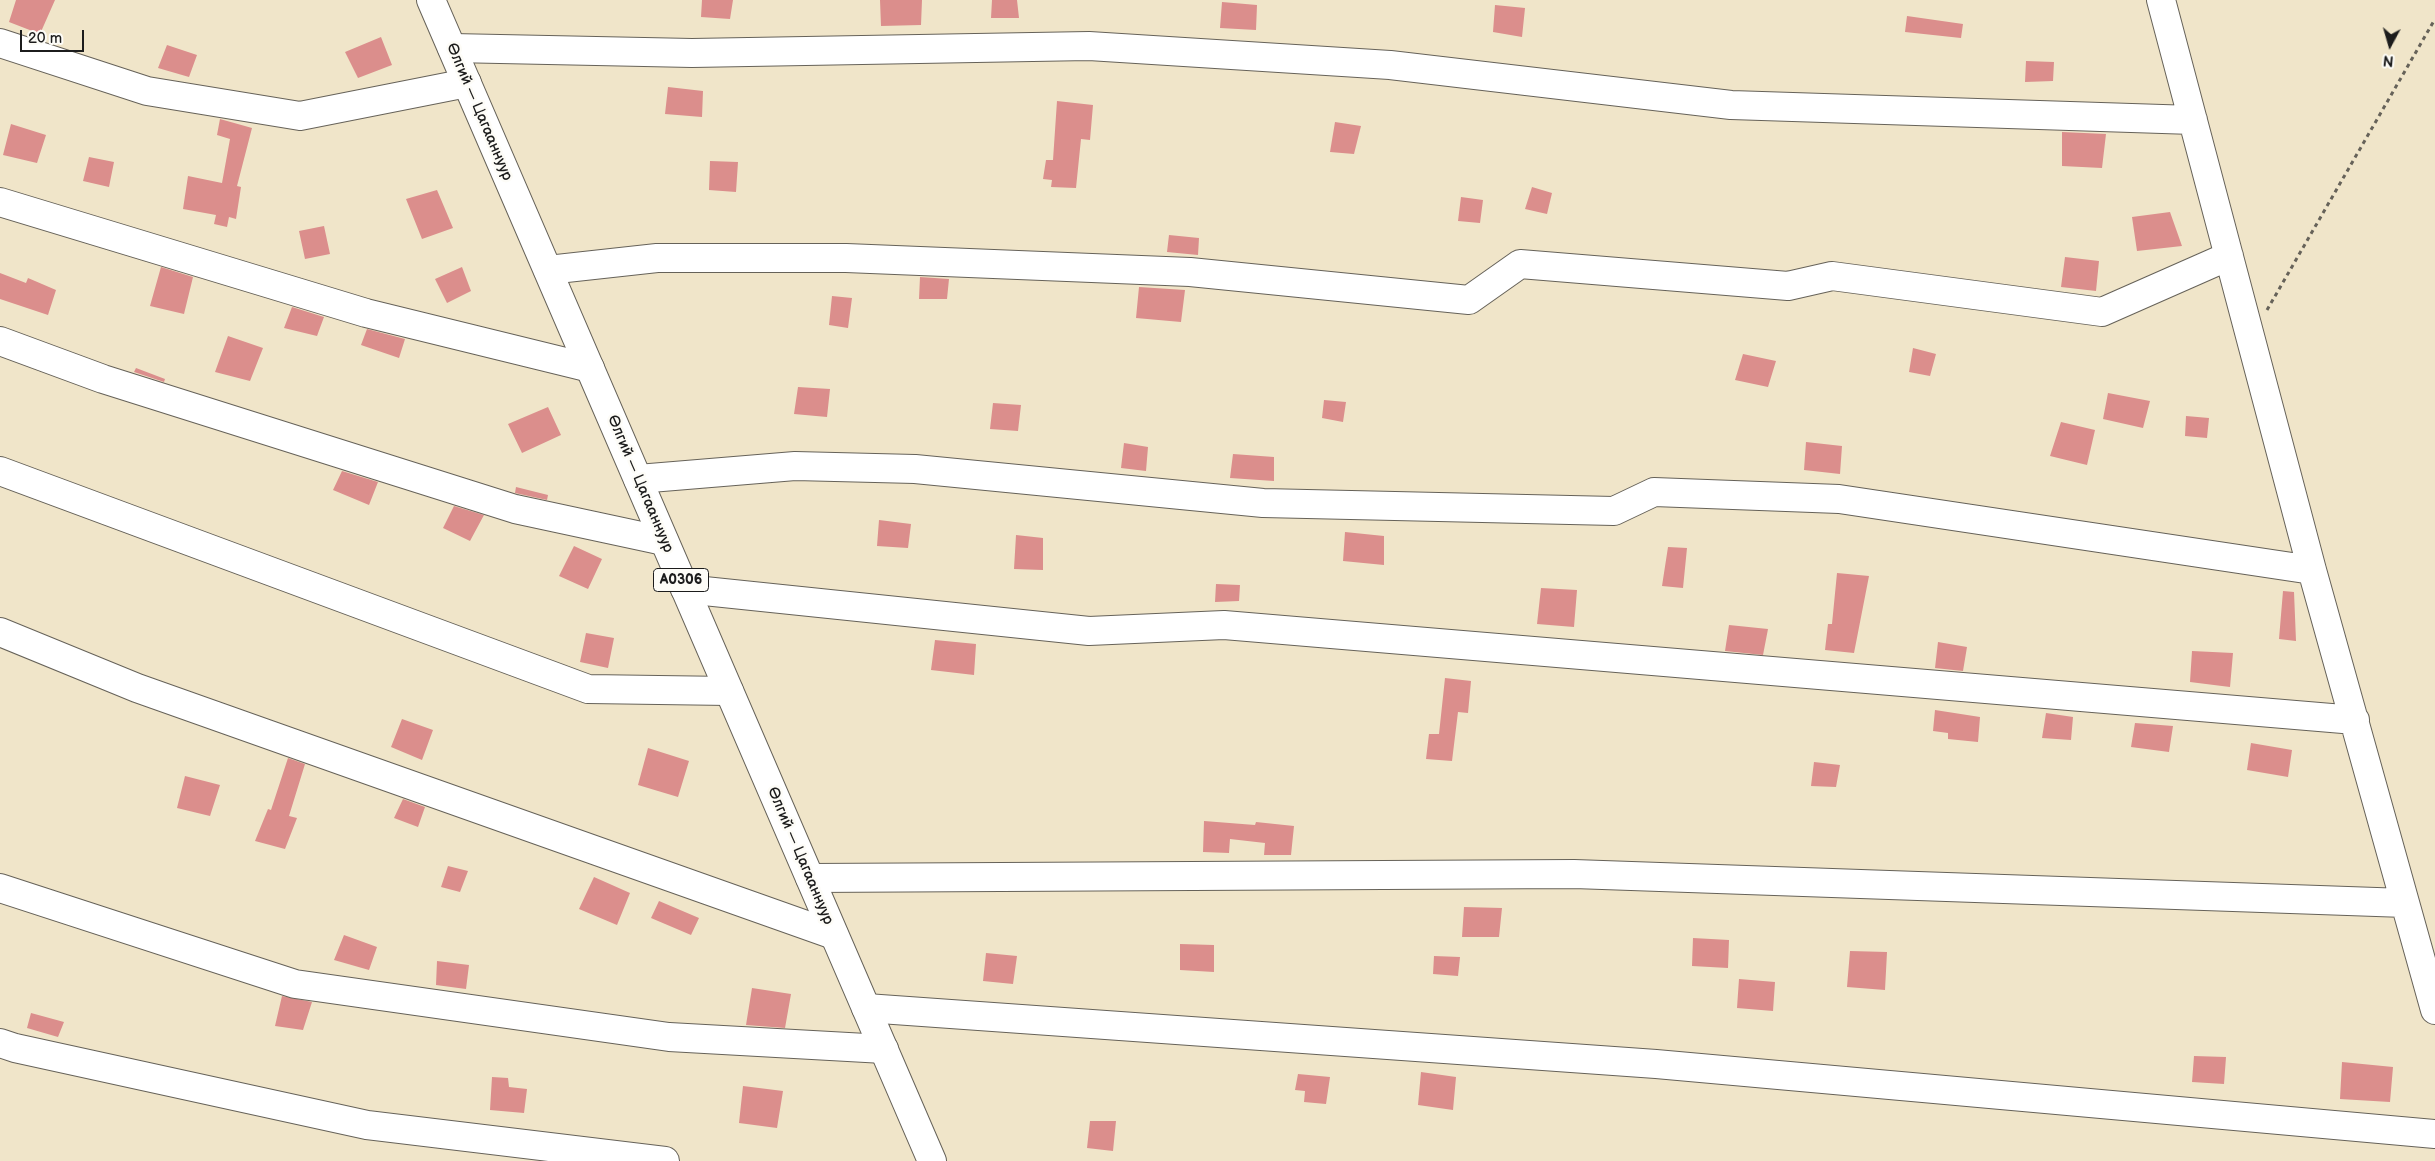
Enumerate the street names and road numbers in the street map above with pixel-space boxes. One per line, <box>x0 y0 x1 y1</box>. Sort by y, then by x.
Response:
street label: Өлгий — Цагааннуур <box>442 41 516 183</box>
street label: Өлгий — Цагааннуур <box>603 413 677 555</box>
road number: A0306 <box>654 568 708 592</box>
street label: Өлгий — Цагааннуур <box>763 785 837 927</box>

